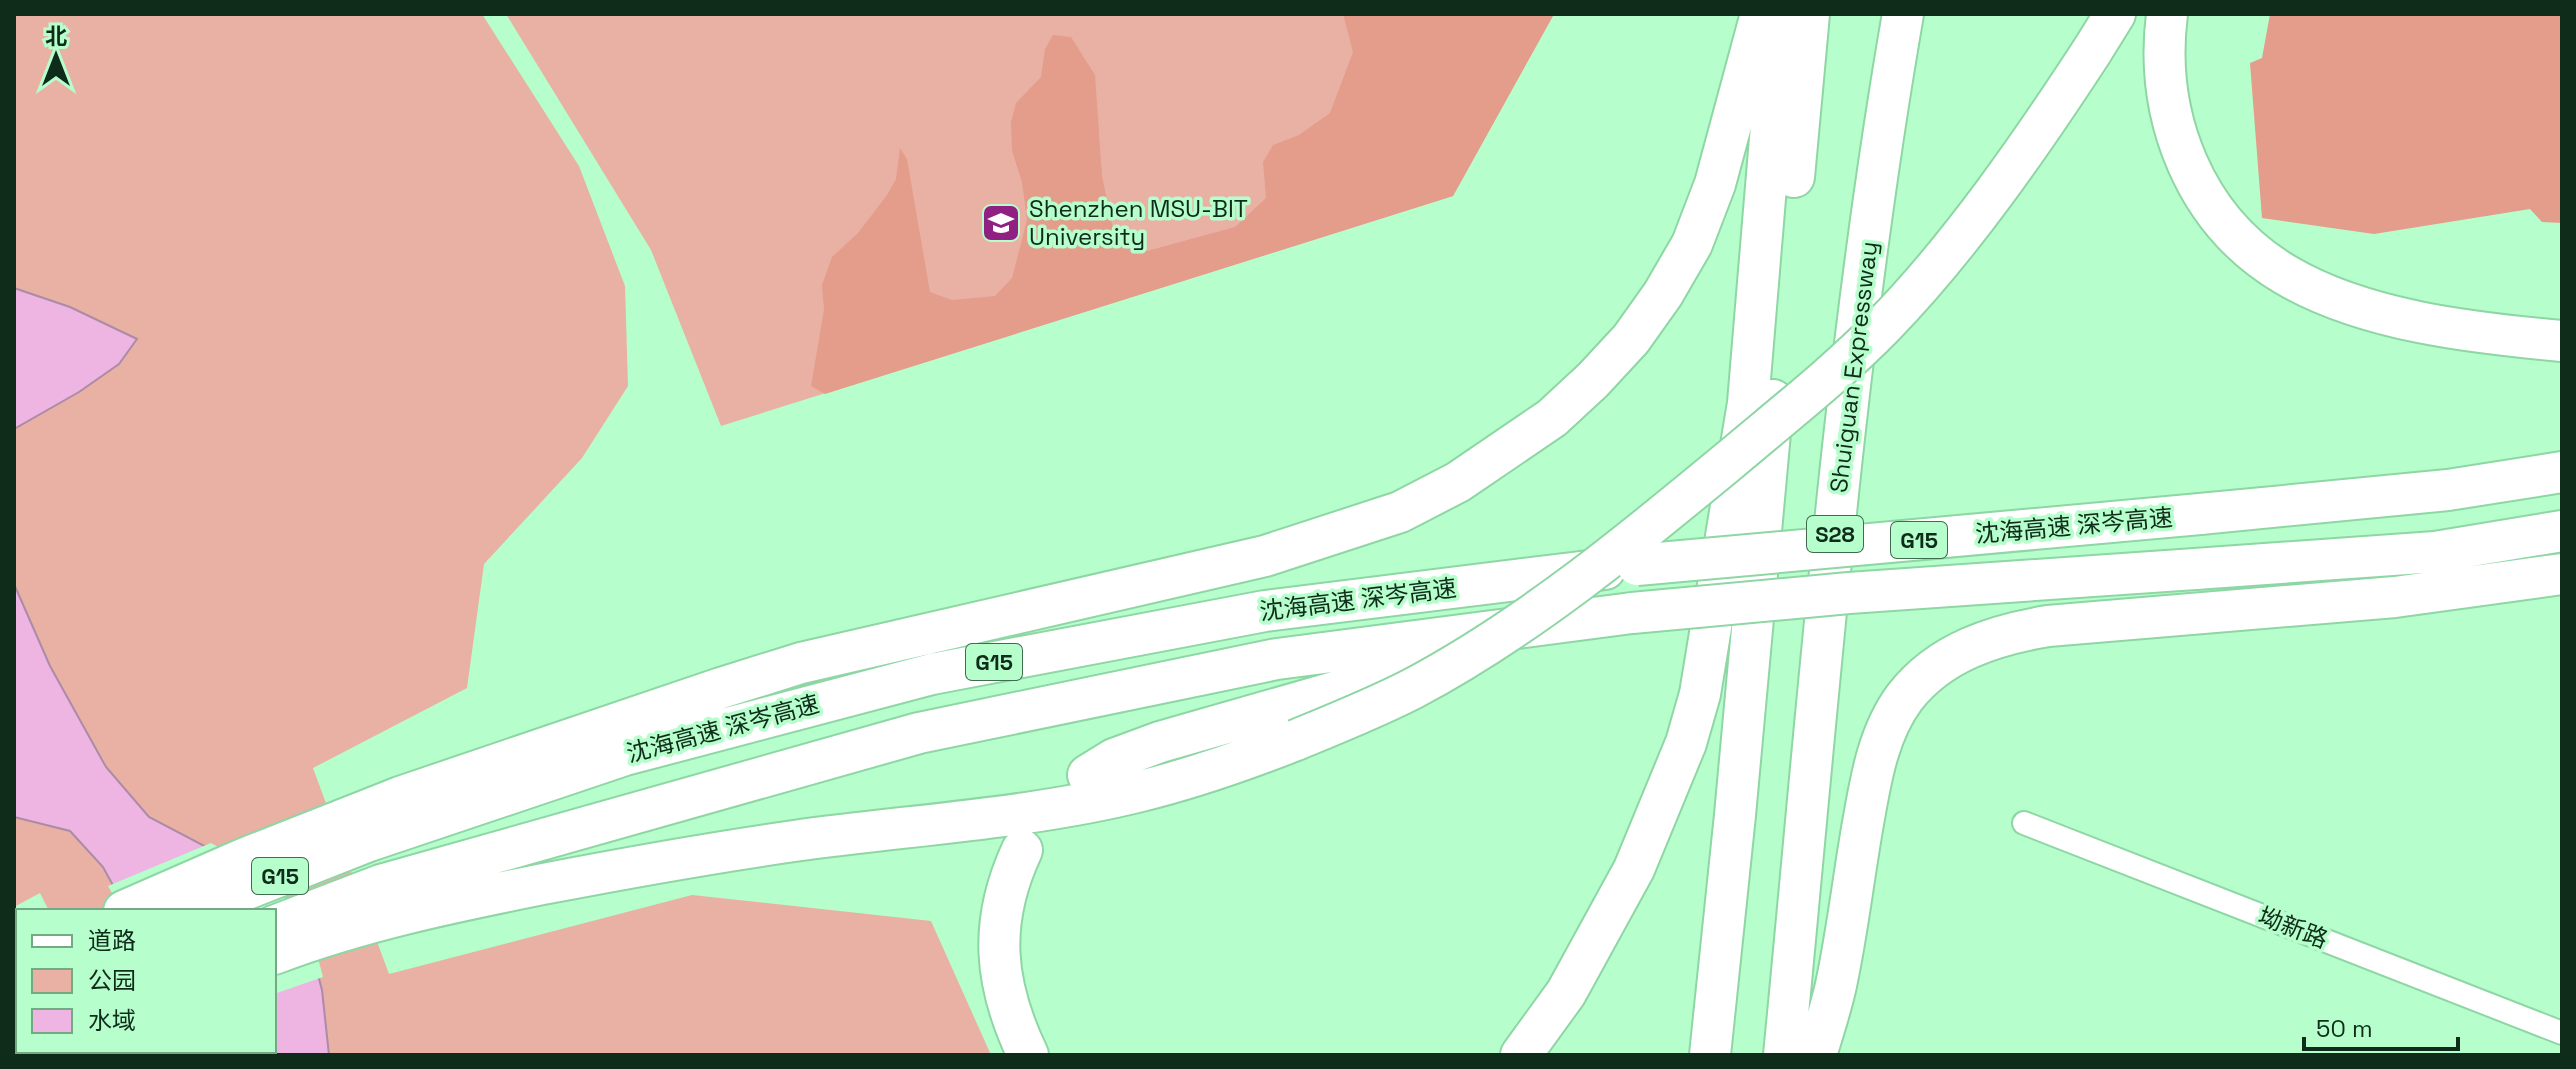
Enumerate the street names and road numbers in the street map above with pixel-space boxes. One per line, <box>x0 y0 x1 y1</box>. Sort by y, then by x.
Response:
street label: Shuiguan Expressway <box>1823 240 1884 494</box>
street label: 沈海高速 深岑高速 <box>1974 501 2174 550</box>
road number: S28 <box>1807 516 1863 552</box>
road number: G15 <box>1891 522 1947 558</box>
street label: 沈海高速 深岑高速 <box>1258 572 1458 627</box>
road number: G15 <box>966 644 1022 680</box>
street label: 沈海高速 深岑高速 <box>623 688 823 769</box>
road number: G15 <box>252 858 308 894</box>
street label: 坳新路 <box>2254 900 2332 955</box>

